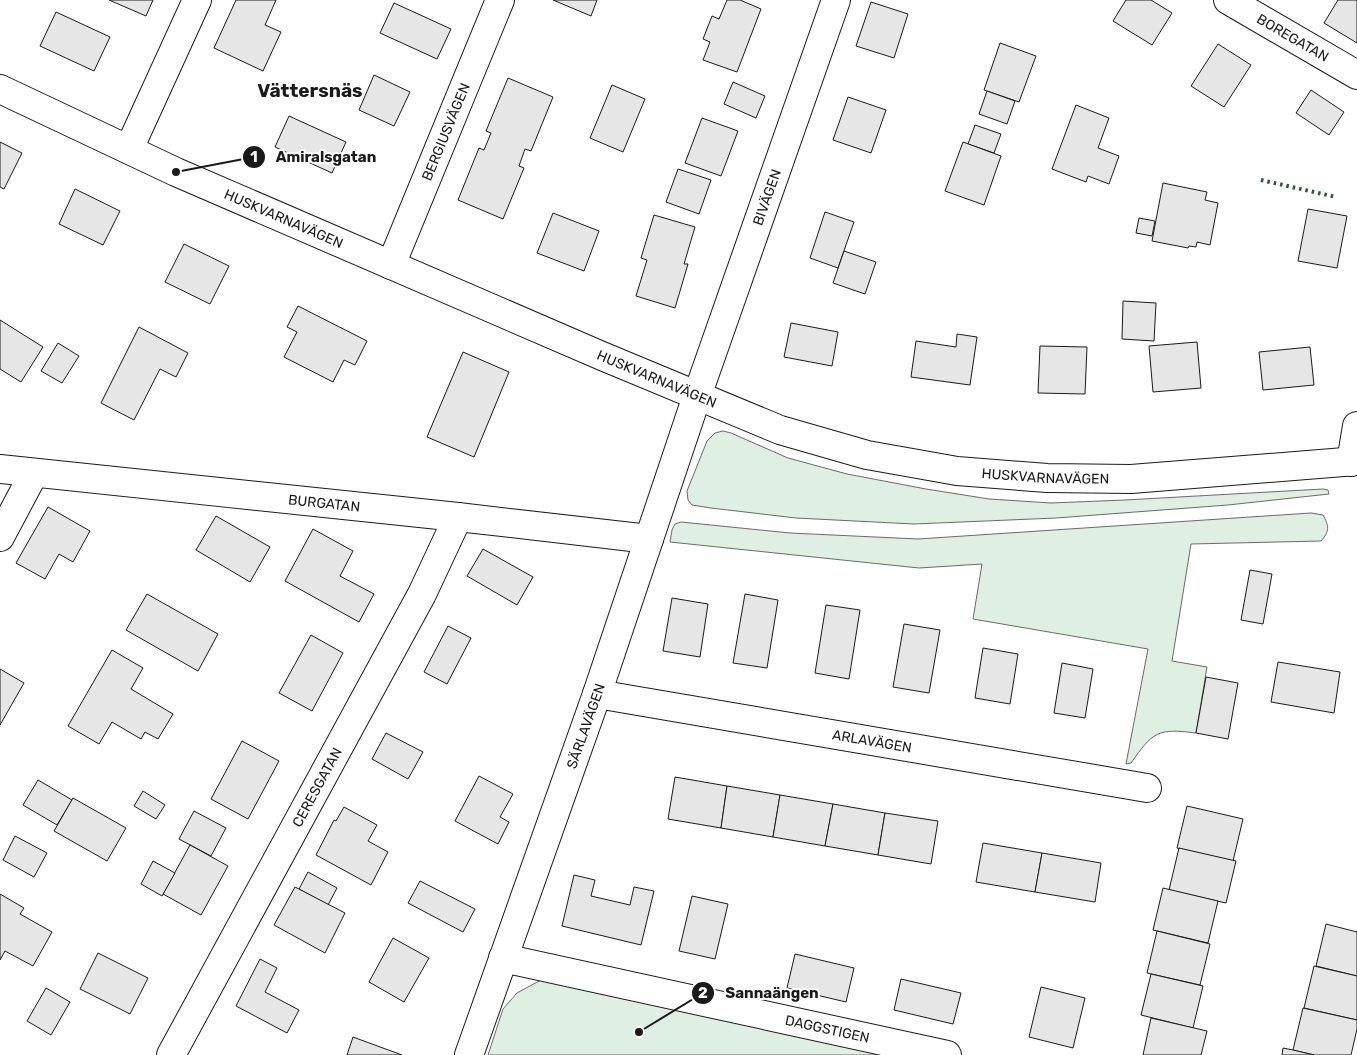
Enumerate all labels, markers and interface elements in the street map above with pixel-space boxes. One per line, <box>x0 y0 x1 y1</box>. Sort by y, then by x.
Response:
street label: BOREGATAN <box>1254 11 1332 66</box>
district label: Vättersnäs <box>257 79 363 102</box>
street label: BERGIUSVÄGEN <box>419 81 474 183</box>
callout: Amiralsgatan <box>241 142 387 172</box>
text: 1 <box>250 148 258 166</box>
text: Amiralsgatan <box>276 148 376 166</box>
street label: BIVÄGEN <box>750 167 785 228</box>
street label: HUSKVARNAVÄGEN <box>221 186 346 252</box>
street label: HUSKVARNAVÄGEN <box>594 347 719 412</box>
street label: HUSKVARNAVÄGEN <box>981 465 1109 488</box>
street label: BURGATAN <box>287 491 361 516</box>
street label: SÄRLAVÄGEN <box>563 681 609 771</box>
street label: ARLAVÄGEN <box>831 726 913 757</box>
street label: CERESGATAN <box>289 745 346 830</box>
callout: Sannaängen <box>690 978 829 1008</box>
text: 2 <box>698 984 708 1002</box>
text: Sannaängen <box>725 984 819 1002</box>
street label: DAGGSTIGEN <box>783 1012 871 1047</box>

